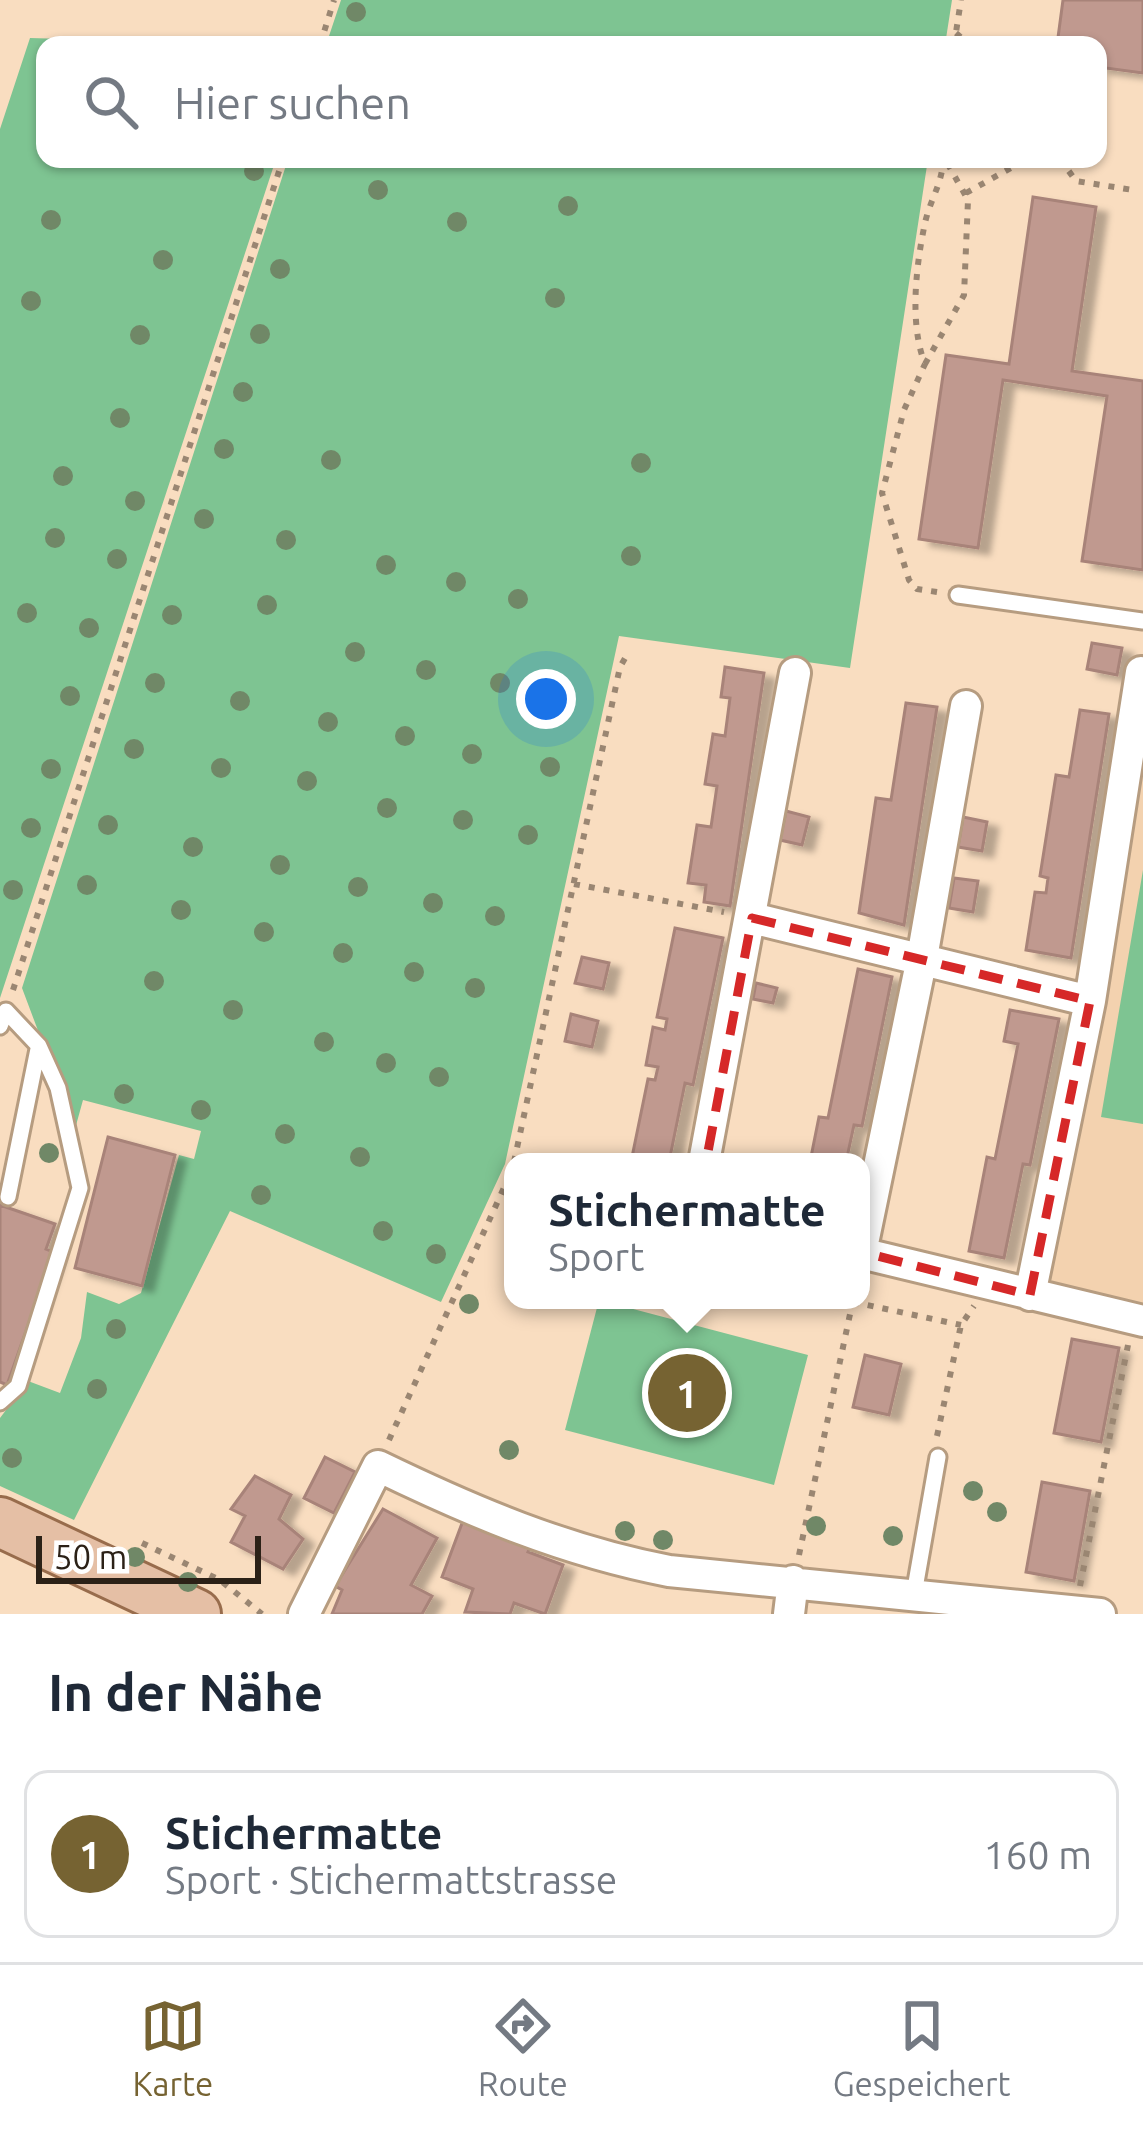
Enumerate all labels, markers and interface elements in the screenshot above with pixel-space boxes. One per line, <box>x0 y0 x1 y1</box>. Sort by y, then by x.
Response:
search box <box>36 36 1107 168</box>
icon: search <box>78 69 144 135</box>
text: Hier suchen <box>174 77 411 128</box>
your location <box>516 669 576 729</box>
popup <box>504 1153 870 1309</box>
text: Stichermatte <box>548 1184 826 1235</box>
text: Sport <box>548 1235 644 1278</box>
pin: 1 <box>648 1348 726 1438</box>
scale bar <box>36 1530 261 1583</box>
text: 50 m <box>54 1538 127 1575</box>
text: In der Nähe <box>48 1663 323 1721</box>
text: Stichermatte <box>165 1807 443 1858</box>
text: 1 <box>79 1833 101 1876</box>
text: 160 m <box>983 1833 1092 1876</box>
text: Sport · Stichermattstrasse <box>165 1858 617 1901</box>
tab: Karte <box>132 1993 213 2102</box>
tab: Route <box>478 1993 568 2102</box>
tab: Gespeichert <box>833 1993 1011 2102</box>

